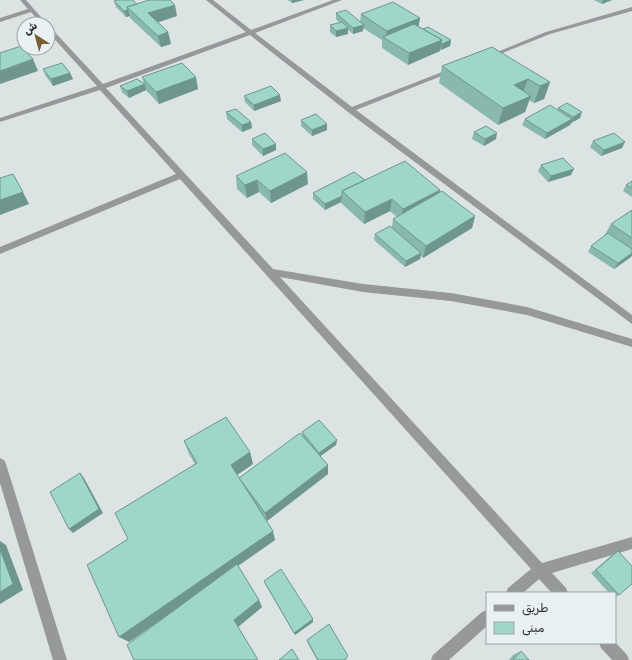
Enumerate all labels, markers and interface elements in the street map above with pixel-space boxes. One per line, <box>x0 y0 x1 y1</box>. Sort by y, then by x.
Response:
north arrow <box>16 16 56 56</box>
text: ش <box>21 19 40 38</box>
legend <box>486 592 616 644</box>
text: طريق <box>522 601 548 616</box>
text: مبنى <box>522 621 545 636</box>

